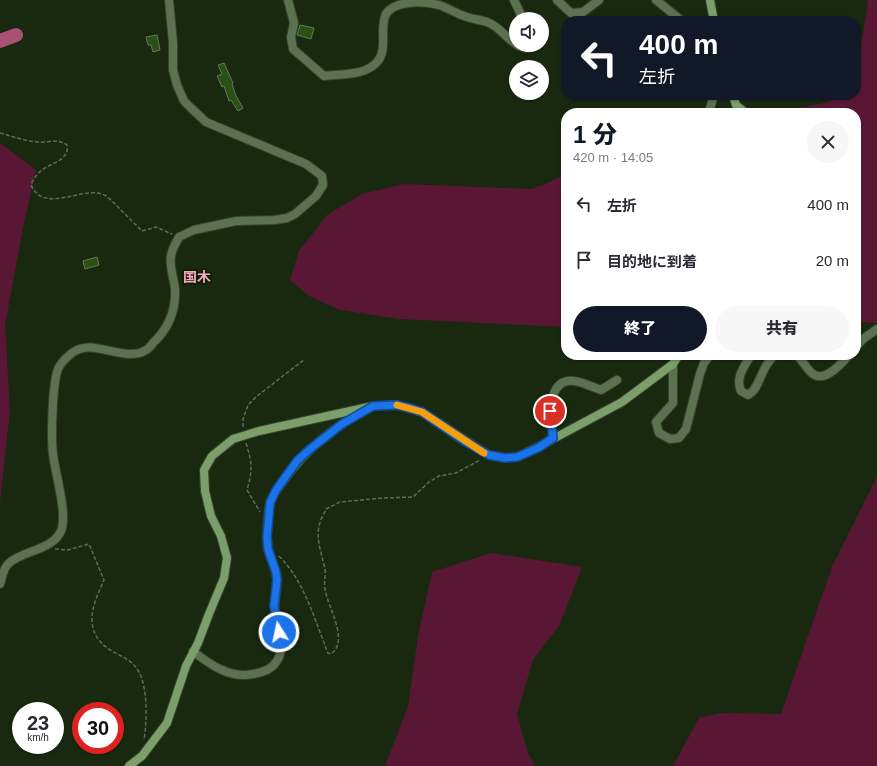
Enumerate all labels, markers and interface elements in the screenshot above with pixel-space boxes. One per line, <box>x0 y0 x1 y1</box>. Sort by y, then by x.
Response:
map controls <box>509 12 549 100</box>
button: sound <box>509 12 549 52</box>
text: 400 m <box>639 29 718 60</box>
icon: left <box>573 32 625 84</box>
button: layers <box>509 60 549 100</box>
text: 左折 <box>639 67 675 87</box>
text: 1 分 <box>573 121 617 148</box>
button: close <box>807 121 849 163</box>
text: 420 m · 14:05 <box>573 150 653 165</box>
icon: left <box>573 193 595 215</box>
text: 400 m <box>807 196 849 213</box>
text: 左折 <box>607 197 637 214</box>
icon: arrive <box>573 249 595 271</box>
text: 20 m <box>816 252 849 269</box>
text: 目的地に到着 <box>607 253 697 270</box>
district label: 国木 <box>183 269 211 285</box>
button: 終了 <box>573 306 707 352</box>
button: 共有 <box>715 306 849 352</box>
pin <box>533 394 567 428</box>
icon: arrive <box>539 400 561 422</box>
position arrow <box>258 611 300 653</box>
speed limit sign: 30 <box>72 702 124 754</box>
text: 23 <box>27 712 49 734</box>
text: km/h <box>27 732 49 743</box>

